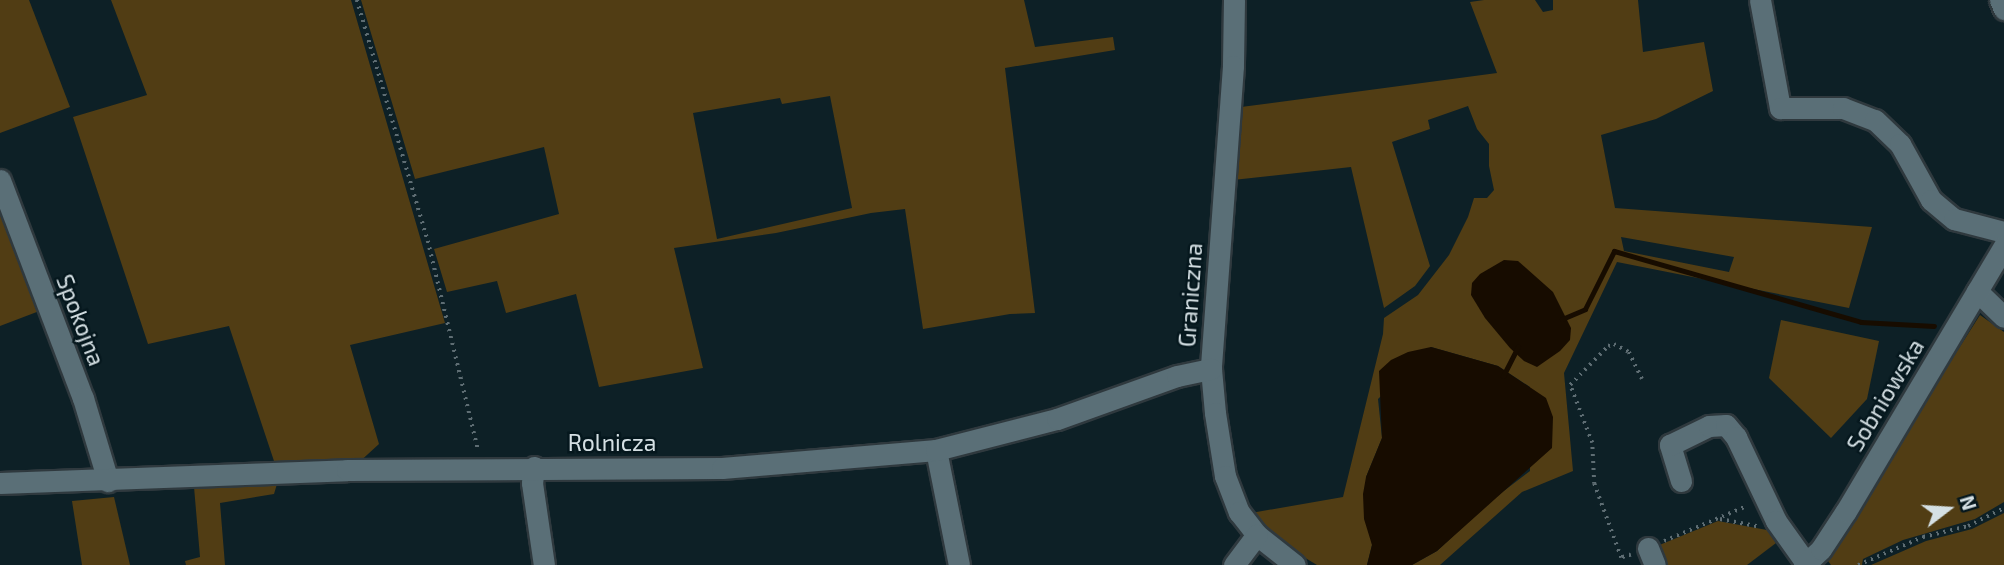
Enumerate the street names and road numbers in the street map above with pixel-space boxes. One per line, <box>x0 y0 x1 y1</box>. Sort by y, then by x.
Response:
street label: Graniczna <box>1173 242 1207 348</box>
street label: Spokojna <box>51 270 111 370</box>
street label: Sobniowska <box>1841 334 1929 456</box>
street label: Rolnicza <box>568 428 656 456</box>

